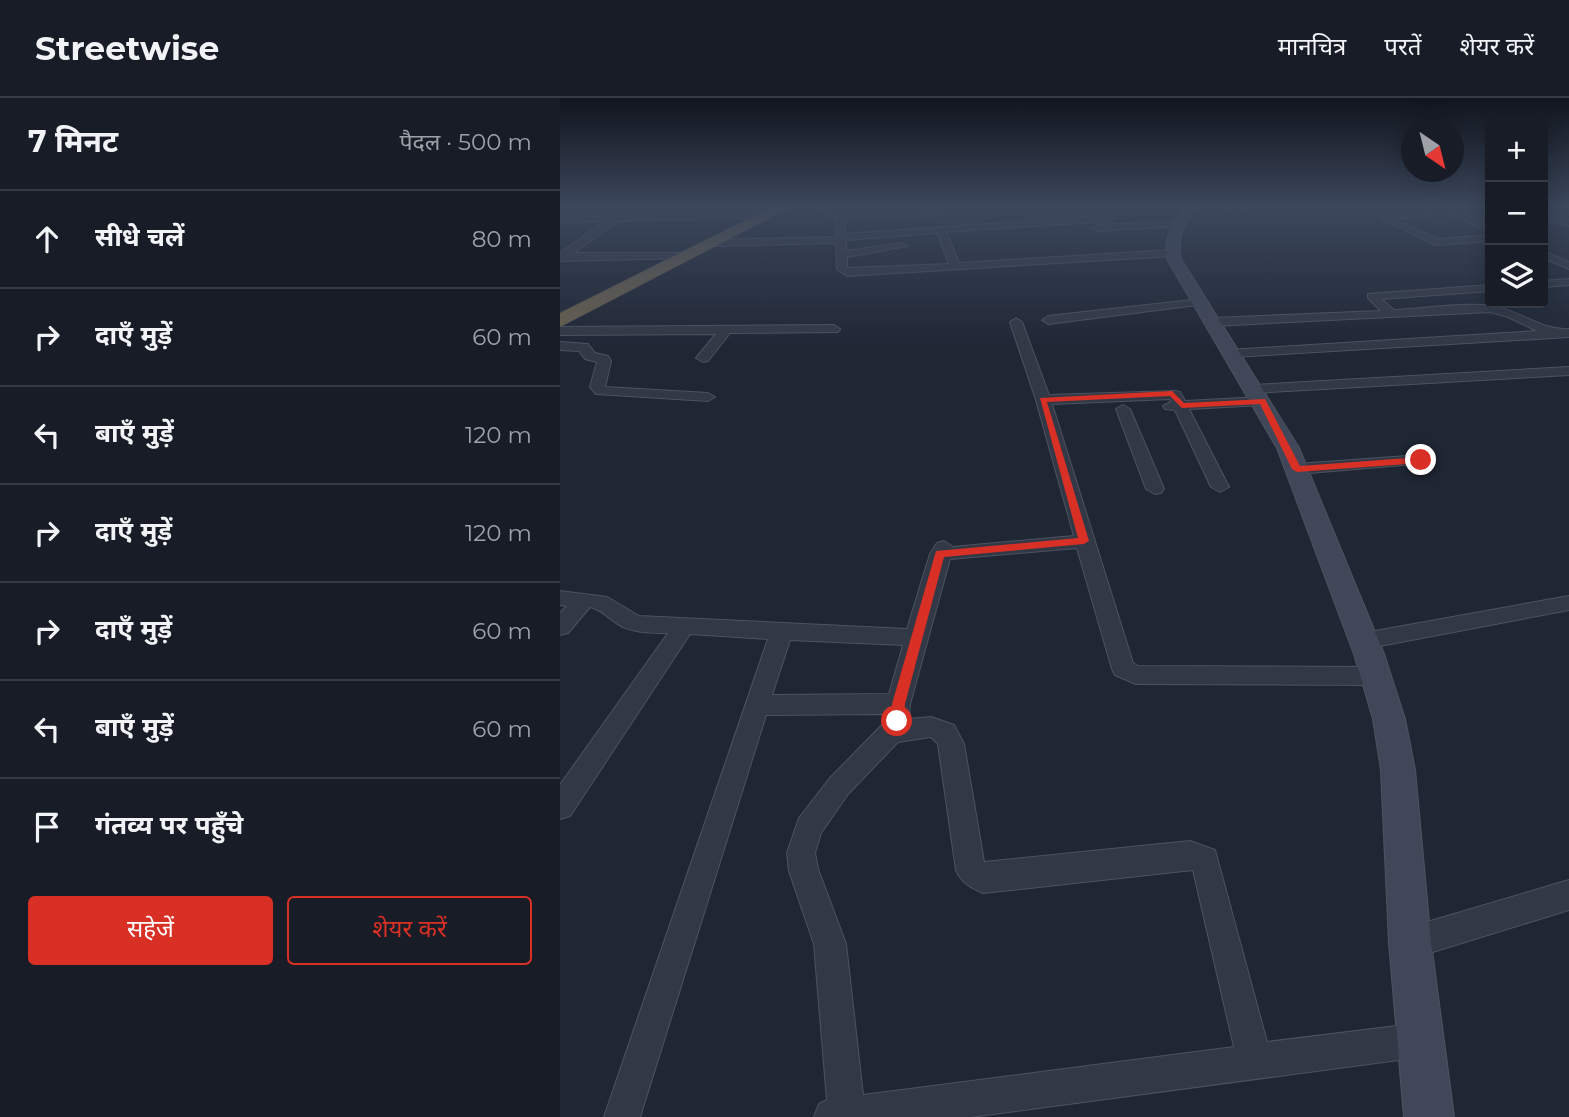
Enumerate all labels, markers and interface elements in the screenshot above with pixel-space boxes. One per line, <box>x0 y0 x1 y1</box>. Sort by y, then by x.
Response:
text: Streetwise <box>35 28 219 68</box>
text: मानचित्र <box>1278 32 1346 61</box>
text: परतें <box>1384 32 1421 61</box>
text: शेयर करें <box>1459 32 1534 61</box>
north arrow <box>1401 119 1464 182</box>
map controls <box>1485 119 1548 308</box>
button: + <box>1485 119 1548 182</box>
text: 7 मिनट <box>28 123 118 160</box>
text: पैदल · 500 m <box>399 128 532 156</box>
button: − <box>1485 182 1548 245</box>
icon: ahead <box>28 220 66 258</box>
text: सीधे चलें <box>95 221 184 253</box>
text: 80 m <box>472 225 532 253</box>
button: layers <box>1485 245 1548 308</box>
icon: right <box>28 318 66 356</box>
text: दाएँ मुड़ें <box>95 319 172 351</box>
text: 60 m <box>472 323 532 351</box>
icon: left <box>28 416 66 454</box>
text: बाएँ मुड़ें <box>95 417 174 449</box>
text: 120 m <box>465 421 532 449</box>
route end <box>1405 444 1436 475</box>
icon: right <box>28 514 66 552</box>
text: दाएँ मुड़ें <box>95 515 172 547</box>
text: 120 m <box>465 519 532 547</box>
icon: right <box>28 612 66 650</box>
text: दाएँ मुड़ें <box>95 613 172 645</box>
text: 60 m <box>472 617 532 645</box>
route start <box>881 705 912 736</box>
icon: left <box>28 710 66 748</box>
text: बाएँ मुड़ें <box>95 711 174 743</box>
text: 60 m <box>472 715 532 743</box>
icon: arrive <box>28 808 66 846</box>
text: गंतव्य पर पहुँचे <box>95 809 243 841</box>
button: सहेजें <box>28 896 273 965</box>
button: शेयर करें <box>287 896 532 965</box>

